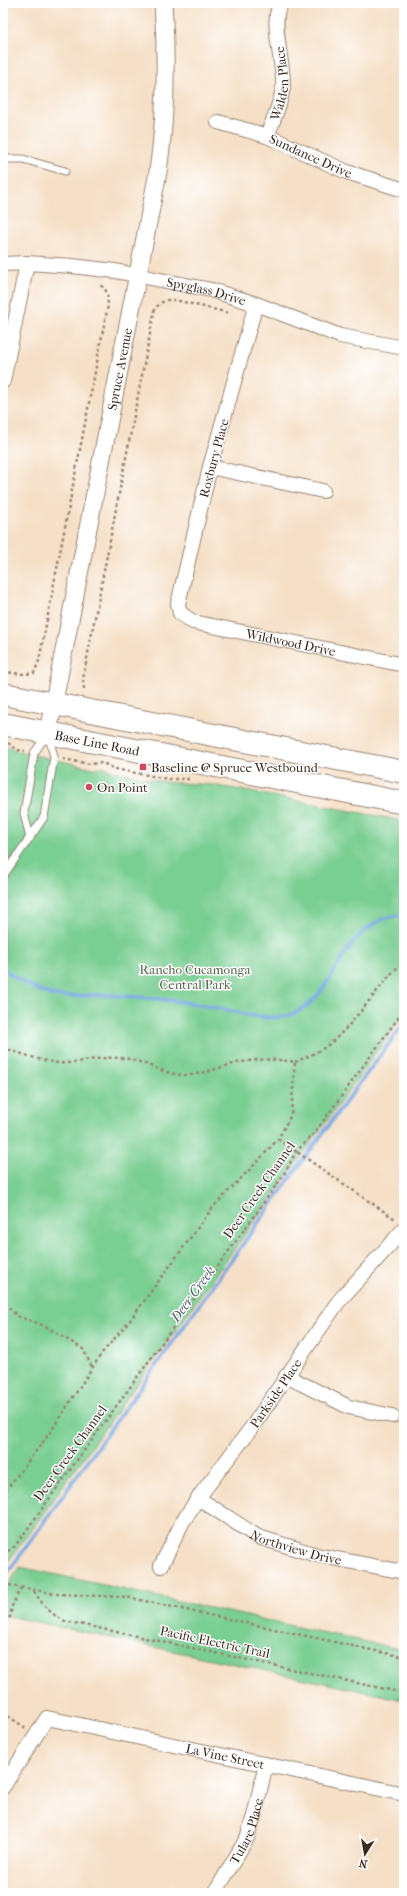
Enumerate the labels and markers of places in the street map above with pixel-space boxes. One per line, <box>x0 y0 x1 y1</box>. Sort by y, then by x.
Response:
place label: Baseline @ Spruce Westbound <box>151 760 319 775</box>
marker: Baseline @ Spruce Westbound <box>138 762 148 772</box>
place label: On Point <box>97 780 148 795</box>
marker: On Point <box>84 782 94 792</box>

